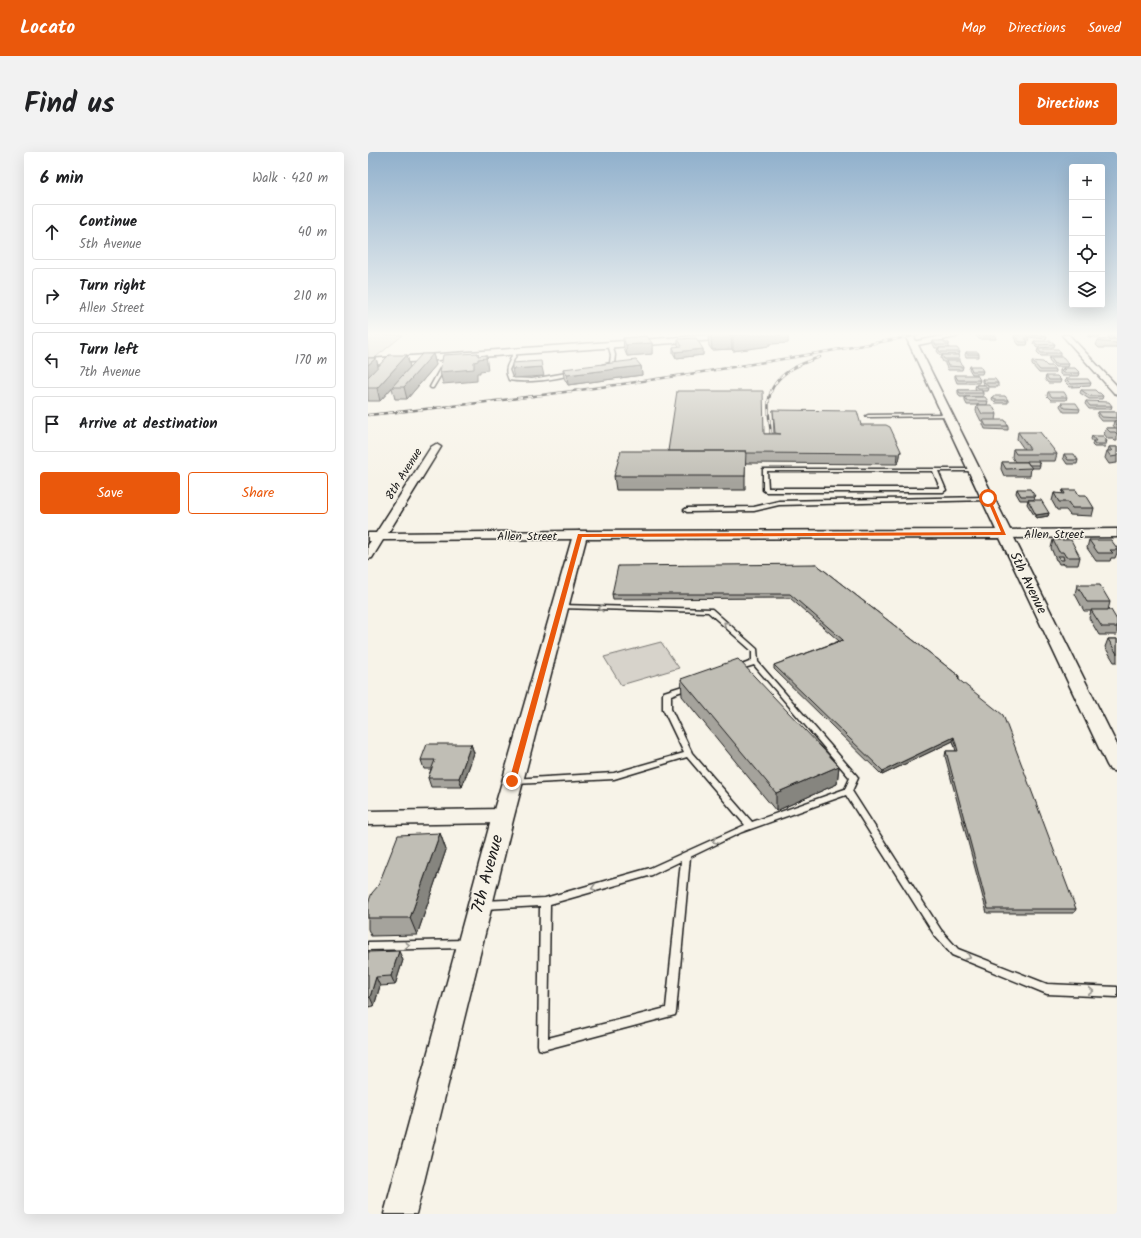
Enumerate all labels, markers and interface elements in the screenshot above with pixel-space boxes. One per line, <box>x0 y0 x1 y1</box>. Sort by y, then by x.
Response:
text: Locato <box>20 13 75 43</box>
text: Map <box>961 17 986 39</box>
text: Directions <box>1008 17 1066 39</box>
text: Saved <box>1088 17 1121 39</box>
text: Find us <box>24 82 115 127</box>
button: Directions <box>1019 83 1117 125</box>
map controls <box>1069 164 1105 308</box>
button: + <box>1069 164 1105 200</box>
text: 6 min <box>40 165 84 192</box>
text: Walk · 420 m <box>252 168 328 189</box>
button: − <box>1069 200 1105 236</box>
text: Continue <box>79 210 137 234</box>
icon: ahead <box>41 221 63 243</box>
text: 40 m <box>298 222 327 243</box>
text: 5th Avenue <box>79 234 141 255</box>
button: locate <box>1069 236 1105 272</box>
button: layers <box>1069 272 1105 308</box>
text: Turn right <box>79 274 146 298</box>
icon: right <box>41 285 63 307</box>
text: 210 m <box>293 286 327 307</box>
text: Allen Street <box>79 298 144 319</box>
text: Turn left <box>79 338 139 362</box>
icon: left <box>41 349 63 371</box>
text: 170 m <box>295 350 327 371</box>
text: 7th Avenue <box>79 362 140 383</box>
text: Arrive at destination <box>79 412 218 436</box>
icon: arrive <box>41 413 63 435</box>
street label: 8th Avenue <box>380 444 428 504</box>
button: Save <box>40 472 180 514</box>
button: Share <box>188 472 328 514</box>
route start <box>979 489 997 507</box>
street label: Allen Street <box>1024 525 1084 544</box>
street label: Allen Street <box>497 527 557 546</box>
street label: 5th Avenue <box>1003 548 1053 619</box>
one-way arrow <box>598 604 604 612</box>
one-way arrow <box>723 622 730 629</box>
route end <box>503 772 521 790</box>
street label: 7th Avenue <box>465 831 512 916</box>
one-way arrow <box>712 836 719 844</box>
one-way arrow <box>591 883 598 892</box>
one-way arrow <box>404 941 410 949</box>
one-way arrow <box>963 952 971 960</box>
one-way arrow <box>1088 986 1094 995</box>

